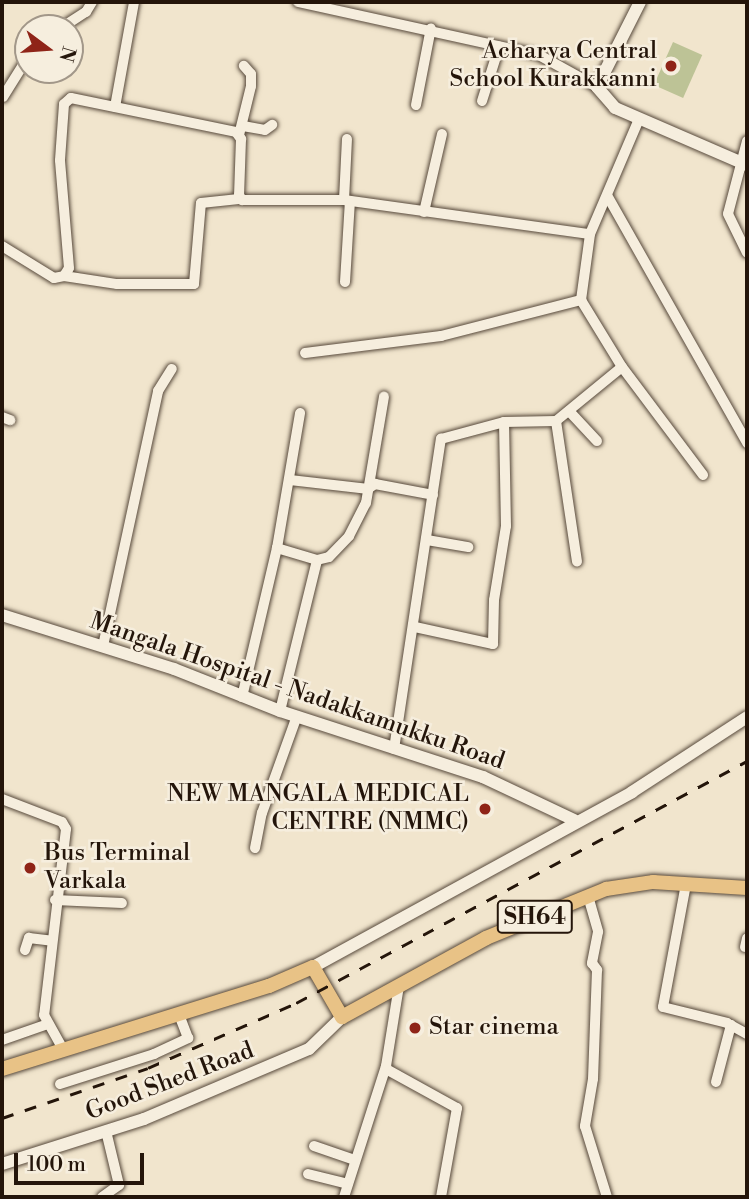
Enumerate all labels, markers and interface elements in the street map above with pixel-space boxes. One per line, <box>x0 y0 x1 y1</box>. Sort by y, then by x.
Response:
north arrow <box>14 14 84 84</box>
place label: Acharya Central School Kurakkanni <box>449 38 657 94</box>
text: N <box>54 44 81 65</box>
marker: Acharya Central School Kurakkanni <box>663 58 679 74</box>
street label: Mangala Hospital - Nadakkamukku Road <box>86 607 508 777</box>
place label: NEW MANGALA MEDICAL CENTRE (NMMC) <box>167 781 469 837</box>
marker: NEW MANGALA MEDICAL CENTRE (NMMC) <box>475 799 495 819</box>
place label: Bus Terminal Varkala <box>44 840 190 896</box>
marker: Bus Terminal Varkala <box>22 860 38 876</box>
road number: SH64 <box>496 898 574 936</box>
place label: Star cinema <box>429 1014 559 1042</box>
marker: Star cinema <box>407 1020 423 1036</box>
street label: Good Shed Road <box>82 1037 258 1127</box>
scale bar <box>18 1140 147 1184</box>
text: 100 m <box>27 1152 86 1178</box>

